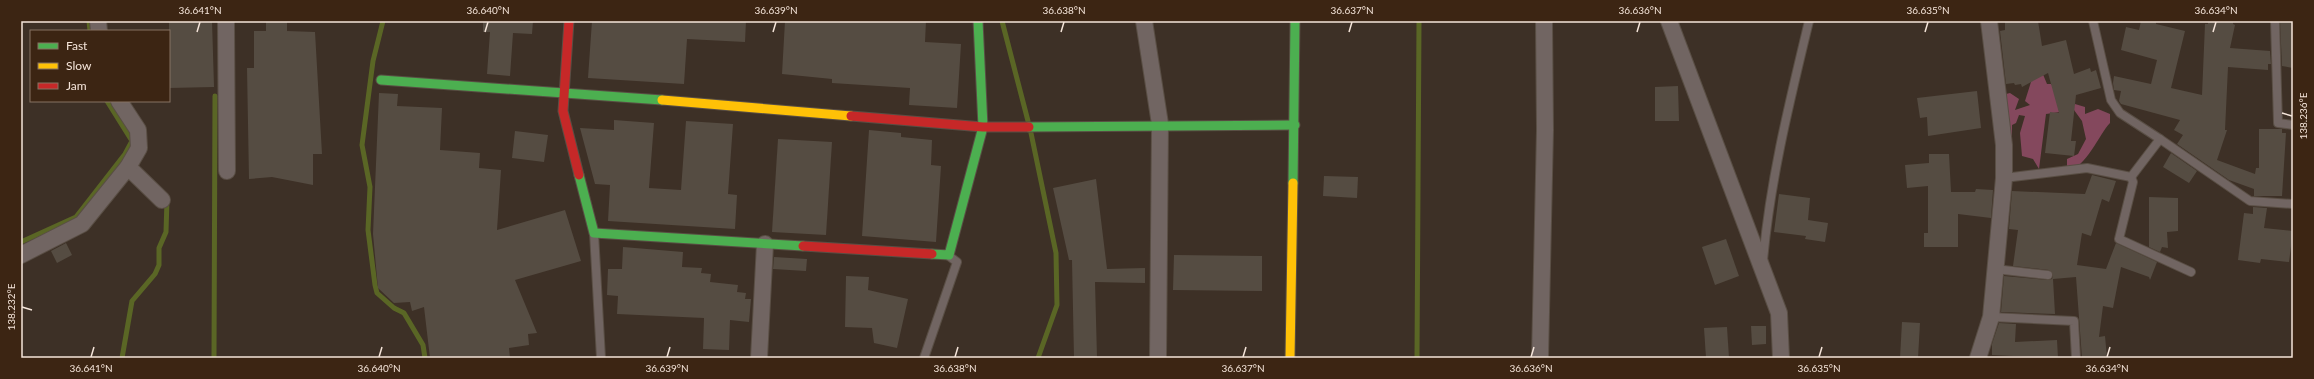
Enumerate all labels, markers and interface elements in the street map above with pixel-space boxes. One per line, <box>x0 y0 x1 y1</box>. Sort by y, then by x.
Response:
text: 36.641°N <box>178 4 222 16</box>
text: 36.640°N <box>466 4 510 16</box>
text: 36.639°N <box>754 4 798 16</box>
text: 36.638°N <box>1042 4 1086 16</box>
text: 36.637°N <box>1330 4 1374 16</box>
text: 36.636°N <box>1618 4 1662 16</box>
text: 36.635°N <box>1906 4 1950 16</box>
text: 36.634°N <box>2194 4 2238 16</box>
legend <box>30 30 170 102</box>
text: Fast <box>66 38 88 53</box>
text: Slow <box>66 58 92 73</box>
text: Jam <box>66 78 87 93</box>
text: 138.236°E <box>2297 92 2309 140</box>
text: 138.232°E <box>5 283 17 331</box>
text: 36.641°N <box>69 362 113 374</box>
text: 36.640°N <box>357 362 401 374</box>
text: 36.639°N <box>645 362 689 374</box>
text: 36.638°N <box>933 362 977 374</box>
text: 36.637°N <box>1221 362 1265 374</box>
text: 36.636°N <box>1509 362 1553 374</box>
text: 36.635°N <box>1797 362 1841 374</box>
text: 36.634°N <box>2085 362 2129 374</box>

